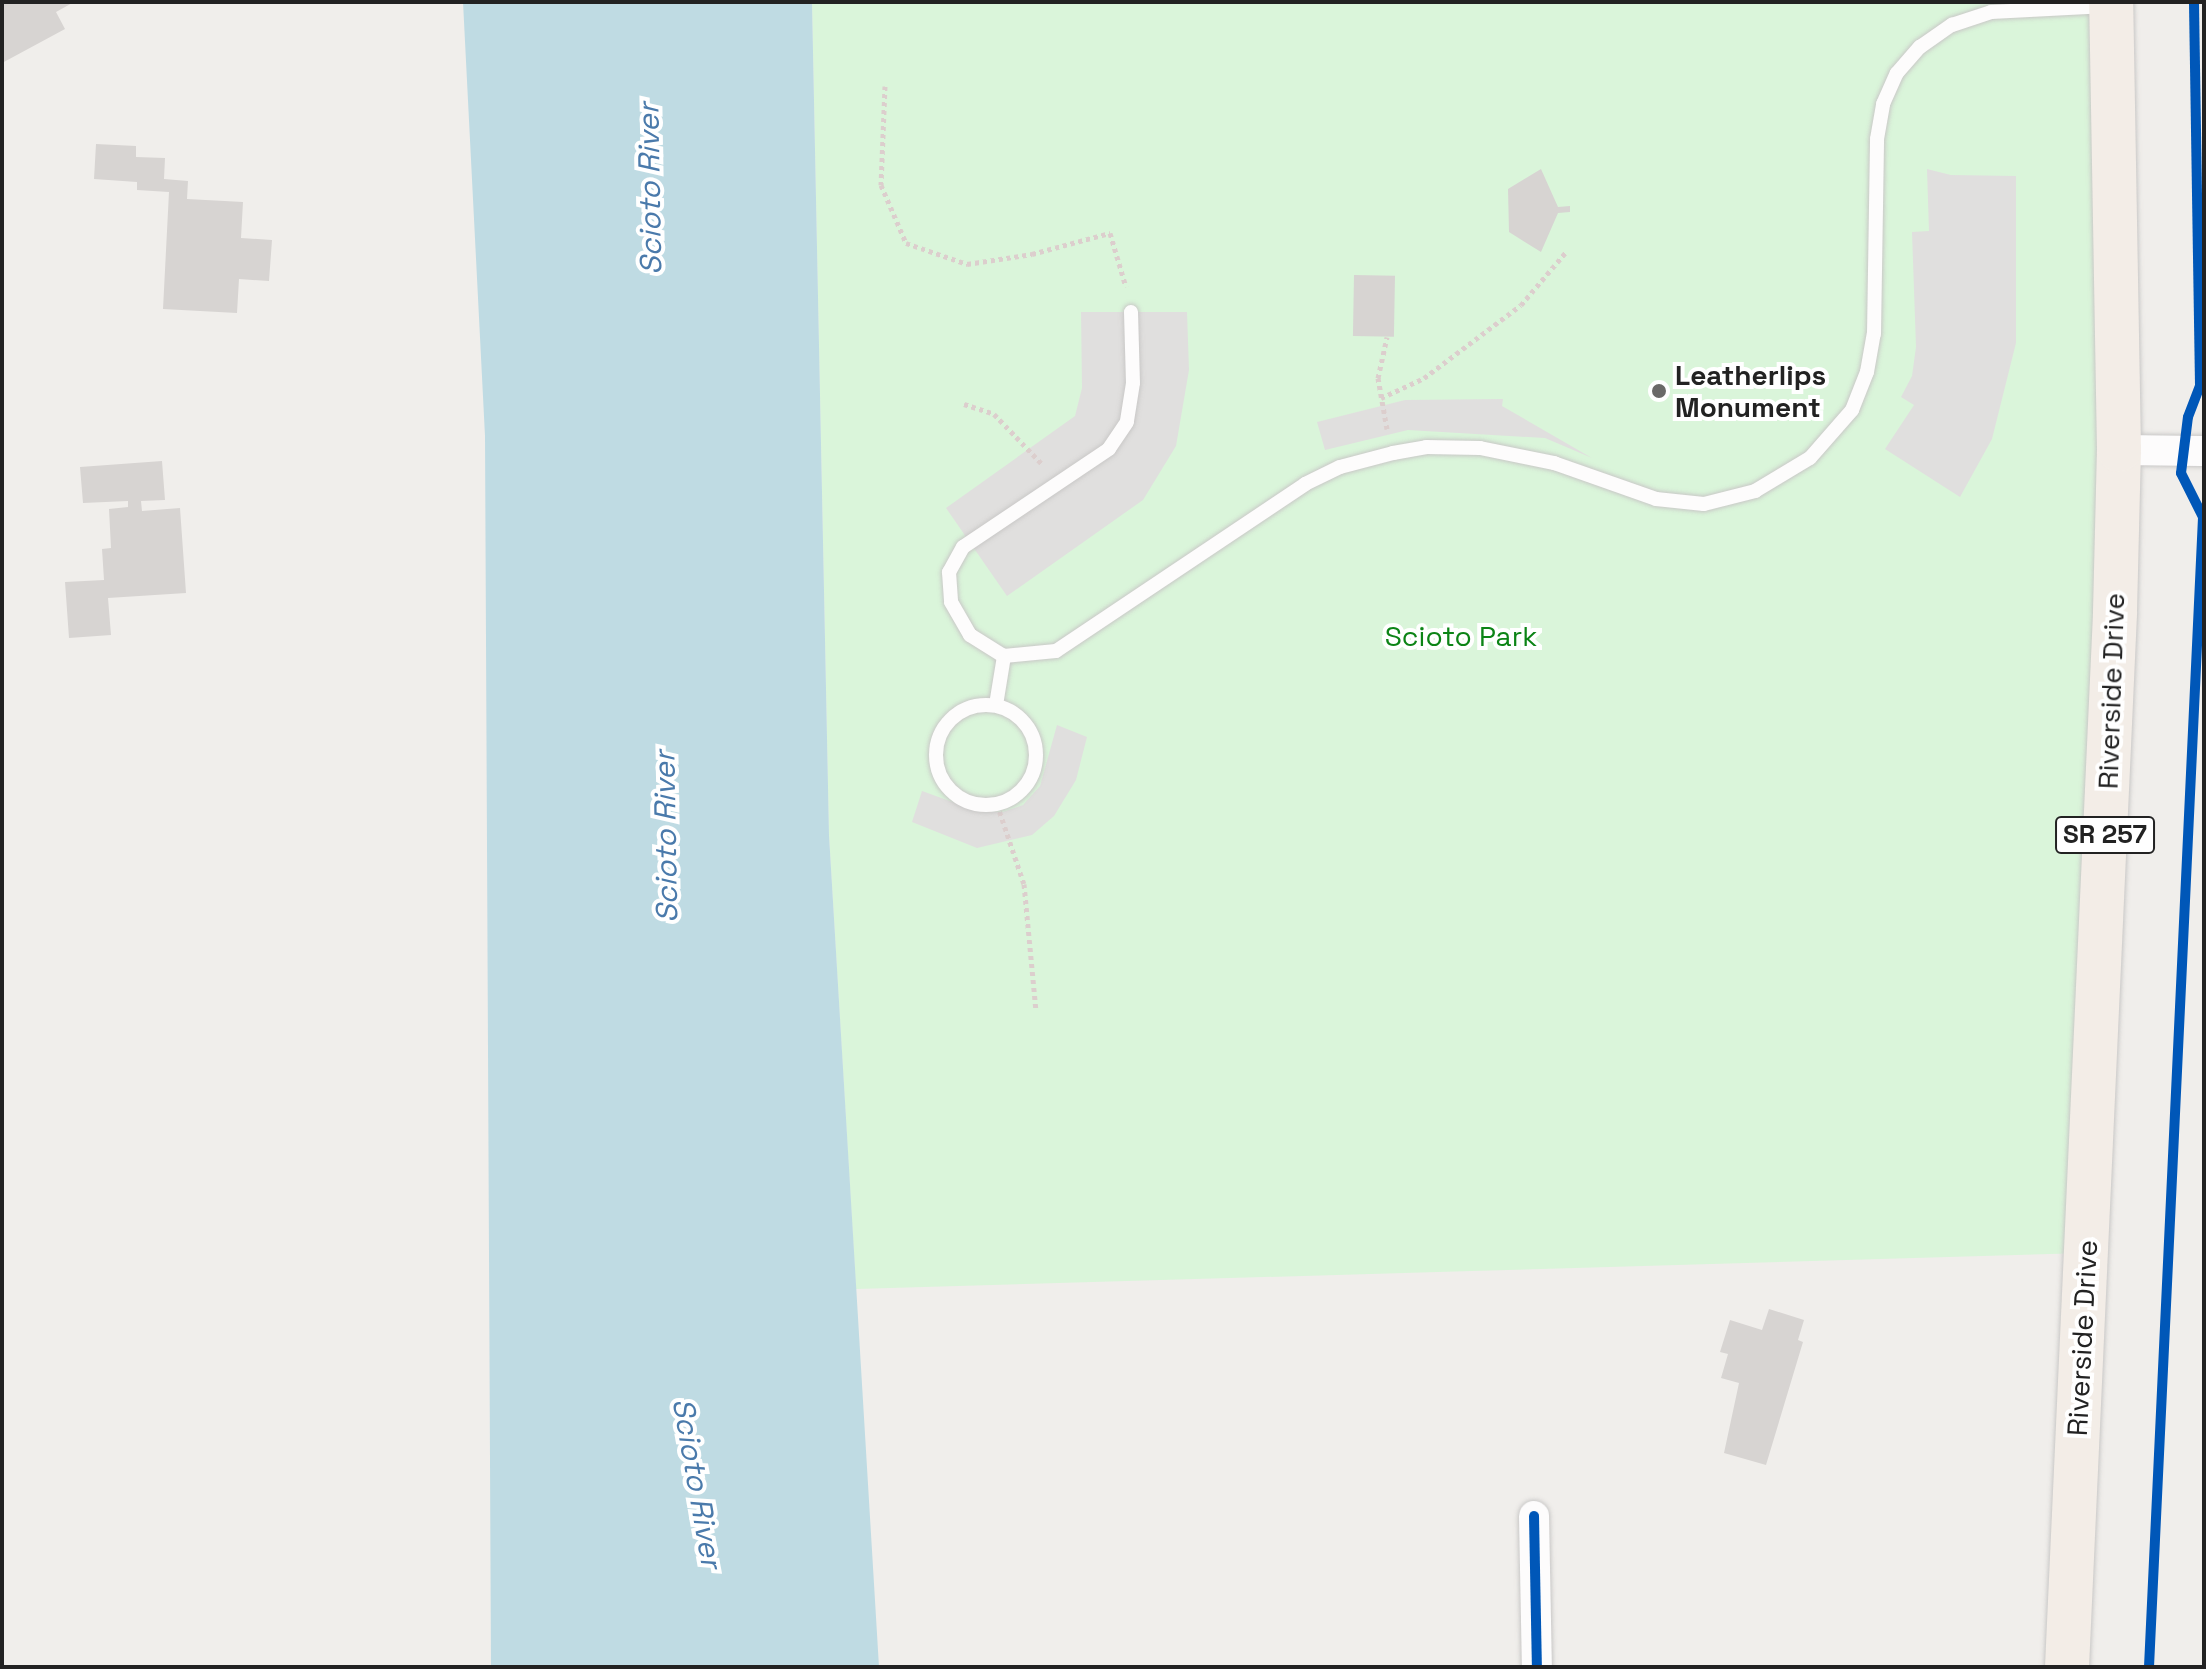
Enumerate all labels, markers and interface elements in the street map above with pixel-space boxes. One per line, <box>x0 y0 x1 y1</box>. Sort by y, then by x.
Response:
water label: Scioto River <box>631 103 669 275</box>
place label: Leatherlips Monument <box>1675 358 1826 424</box>
marker: Leatherlips Monument <box>1650 382 1668 400</box>
street label: Riverside Drive <box>2091 592 2131 790</box>
park label: Scioto Park <box>1385 619 1537 653</box>
water label: Scioto River <box>647 751 685 923</box>
road number: SR 257 <box>2055 813 2155 857</box>
street label: Riverside Drive <box>2060 1239 2104 1437</box>
water label: Scioto River <box>664 1395 730 1571</box>

